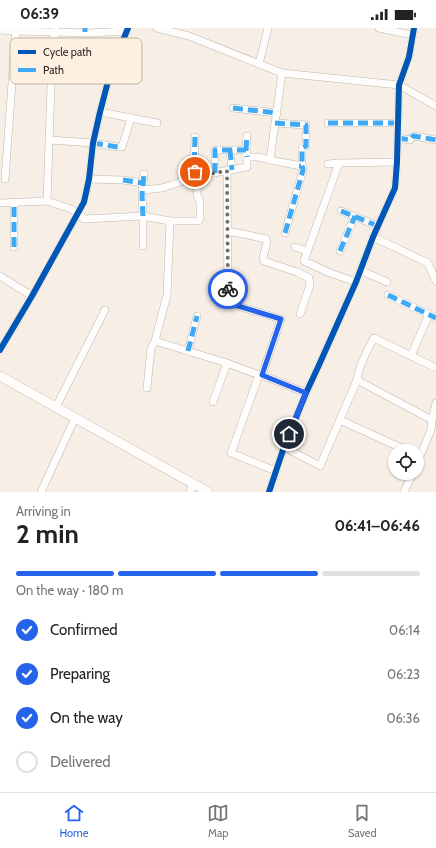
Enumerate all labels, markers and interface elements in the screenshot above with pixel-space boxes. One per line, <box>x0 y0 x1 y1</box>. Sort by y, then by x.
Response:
text: 06:39 <box>20 5 59 23</box>
legend <box>10 38 142 84</box>
text: Cycle path <box>43 45 92 59</box>
text: Path <box>43 63 64 77</box>
pin <box>178 155 212 189</box>
icon: bag <box>184 161 206 183</box>
courier <box>208 269 248 309</box>
icon: bike <box>217 278 239 300</box>
pin <box>272 417 306 451</box>
icon: home <box>278 423 300 445</box>
map controls <box>388 444 424 480</box>
button: locate <box>388 444 424 480</box>
text: Arriving in <box>16 503 71 519</box>
text: 06:41–06:46 <box>335 517 420 535</box>
text: 2 min <box>16 518 79 550</box>
text: On the way · 180 m <box>16 582 124 598</box>
icon: check <box>16 619 38 641</box>
text: Confirmed <box>50 621 118 639</box>
text: 06:14 <box>389 622 420 638</box>
icon: check <box>16 663 38 685</box>
text: Preparing <box>50 665 110 683</box>
text: 06:23 <box>387 666 420 682</box>
icon: check <box>16 707 38 729</box>
text: On the way <box>50 709 123 727</box>
text: 06:36 <box>386 710 420 726</box>
text: Delivered <box>50 753 111 771</box>
tab: Home <box>59 802 88 840</box>
tab: Map <box>207 802 229 840</box>
tab: Saved <box>348 802 377 840</box>

